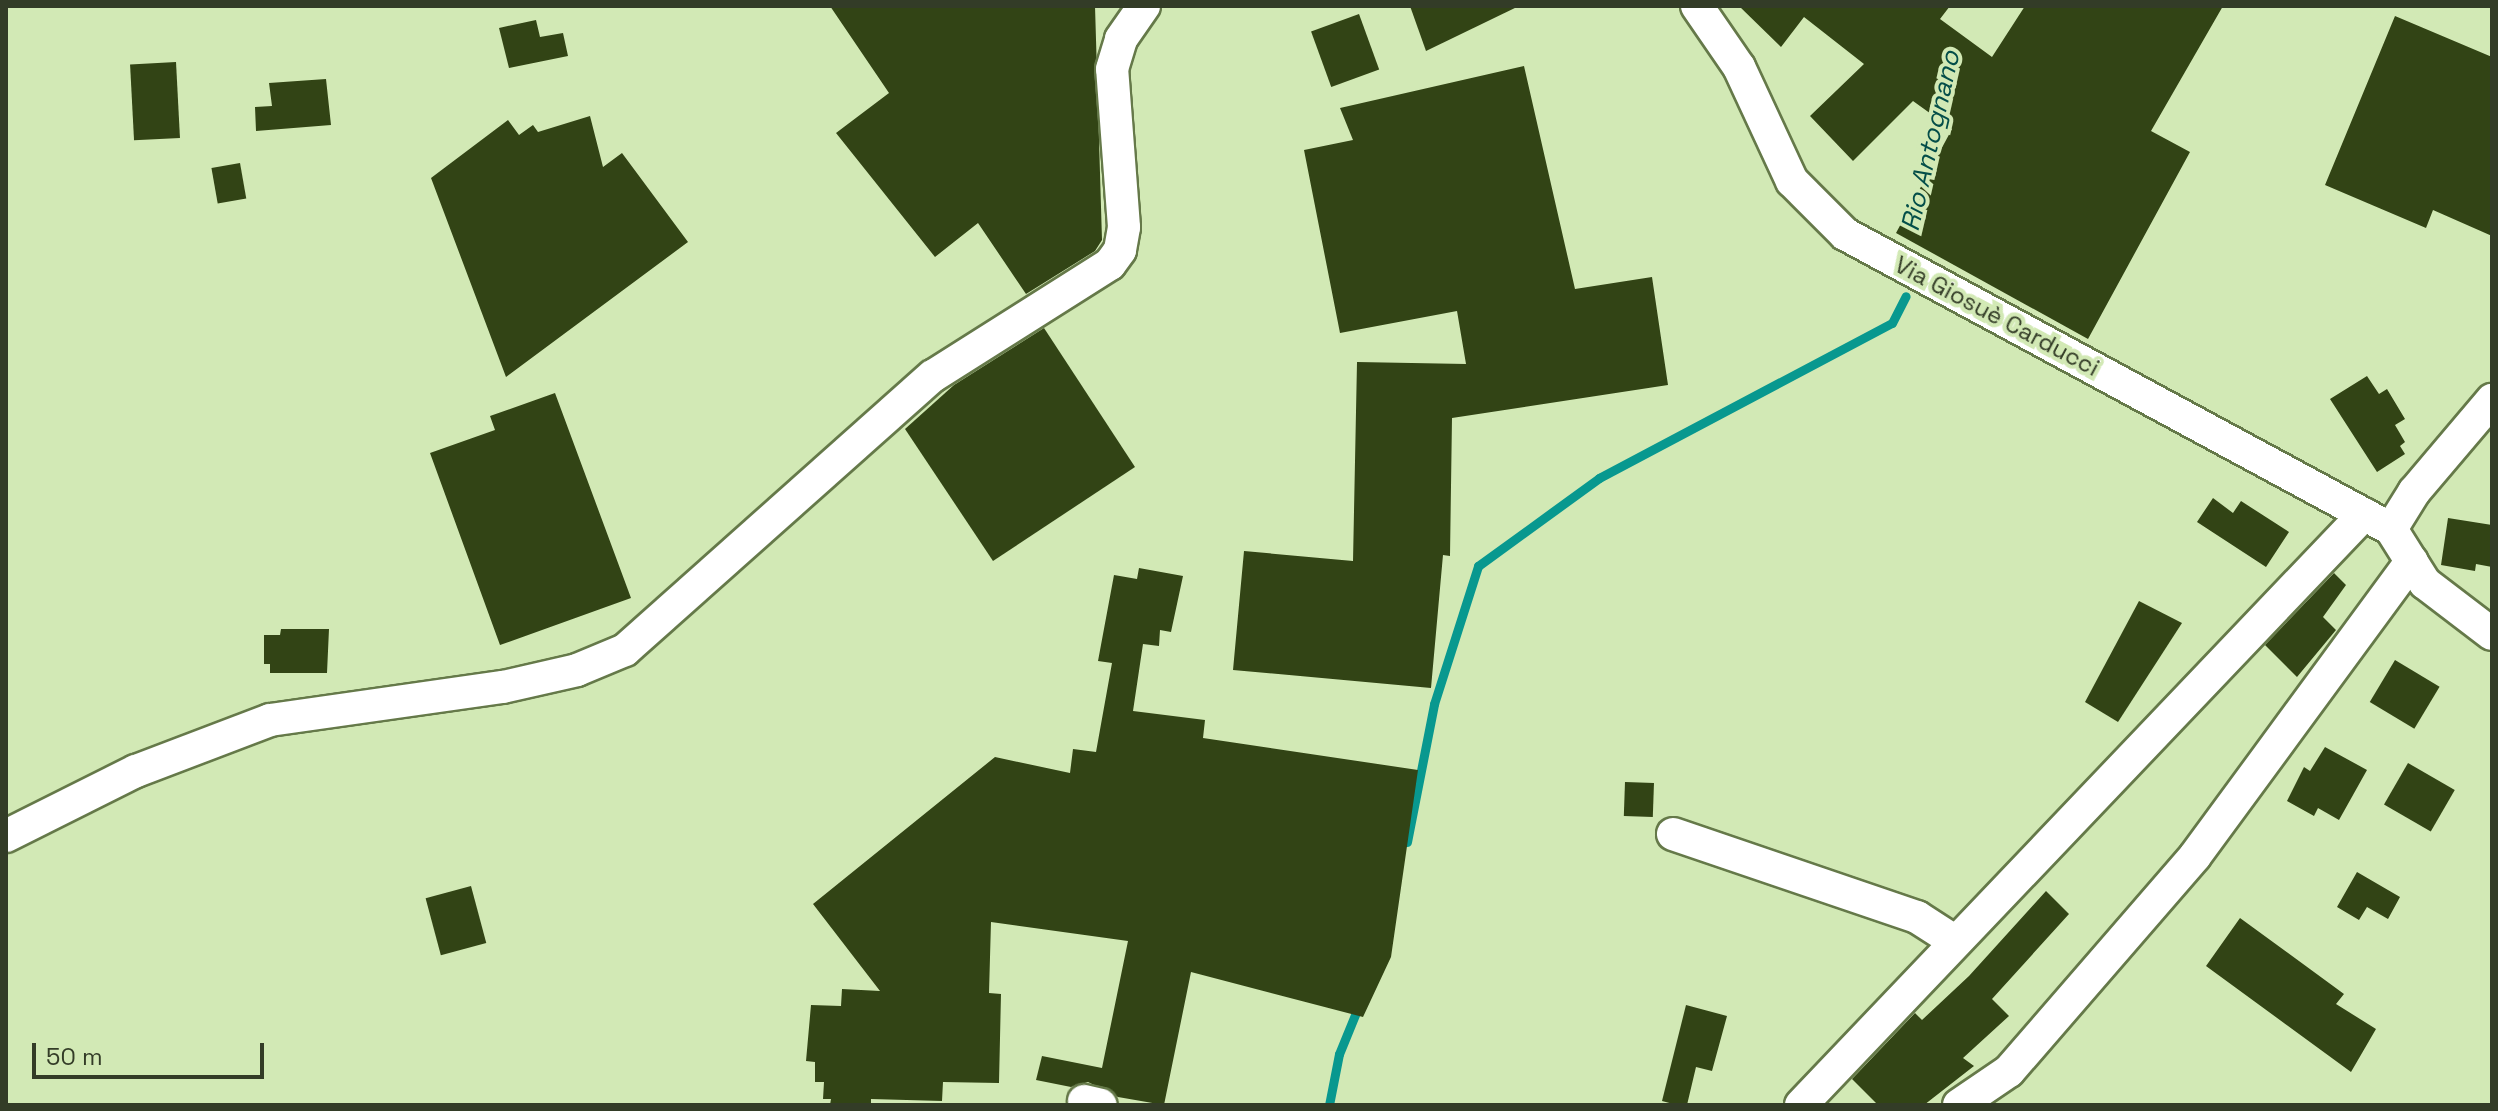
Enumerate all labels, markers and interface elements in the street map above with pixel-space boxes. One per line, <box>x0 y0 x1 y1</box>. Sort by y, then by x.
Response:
water label: Rio Antognano <box>1895 48 1967 234</box>
street label: Via Giosuè Carducci <box>1890 250 2104 382</box>
scale bar <box>36 1027 268 1077</box>
text: 50 m <box>46 1041 103 1072</box>

